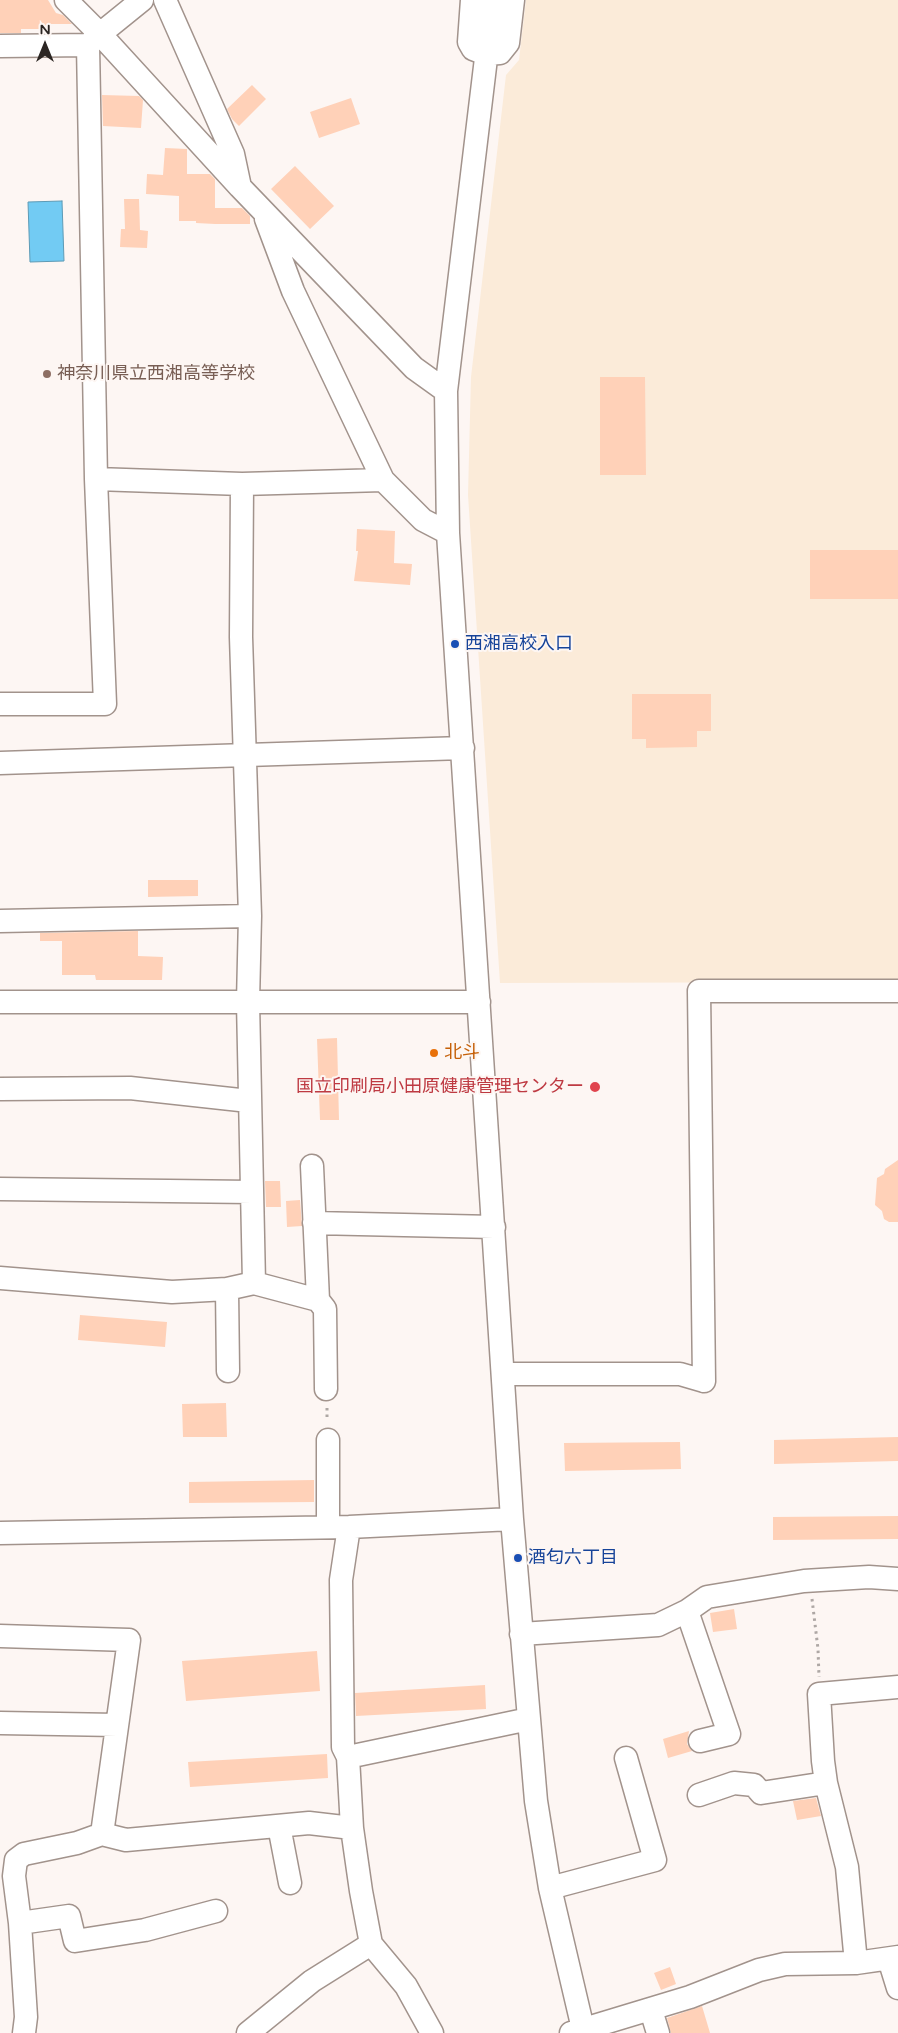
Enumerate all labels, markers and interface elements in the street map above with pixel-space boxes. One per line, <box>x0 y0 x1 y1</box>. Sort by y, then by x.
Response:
north arrow <box>20 20 70 70</box>
text: N <box>39 21 51 38</box>
place label: 神奈川県立西湘高等学校 <box>57 363 255 385</box>
marker: 神奈川県立西湘高等学校 <box>41 368 53 380</box>
place label: 西湘高校入口 <box>465 633 573 655</box>
marker: 西湘高校入口 <box>449 638 461 650</box>
place label: 北斗 <box>444 1042 480 1064</box>
marker: 北斗 <box>428 1047 440 1059</box>
place label: 国立印刷局小田原健康管理センター <box>296 1076 584 1098</box>
marker: 国立印刷局小田原健康管理センター <box>588 1080 602 1094</box>
place label: 酒匂六丁目 <box>528 1547 618 1569</box>
marker: 酒匂六丁目 <box>512 1552 524 1564</box>

